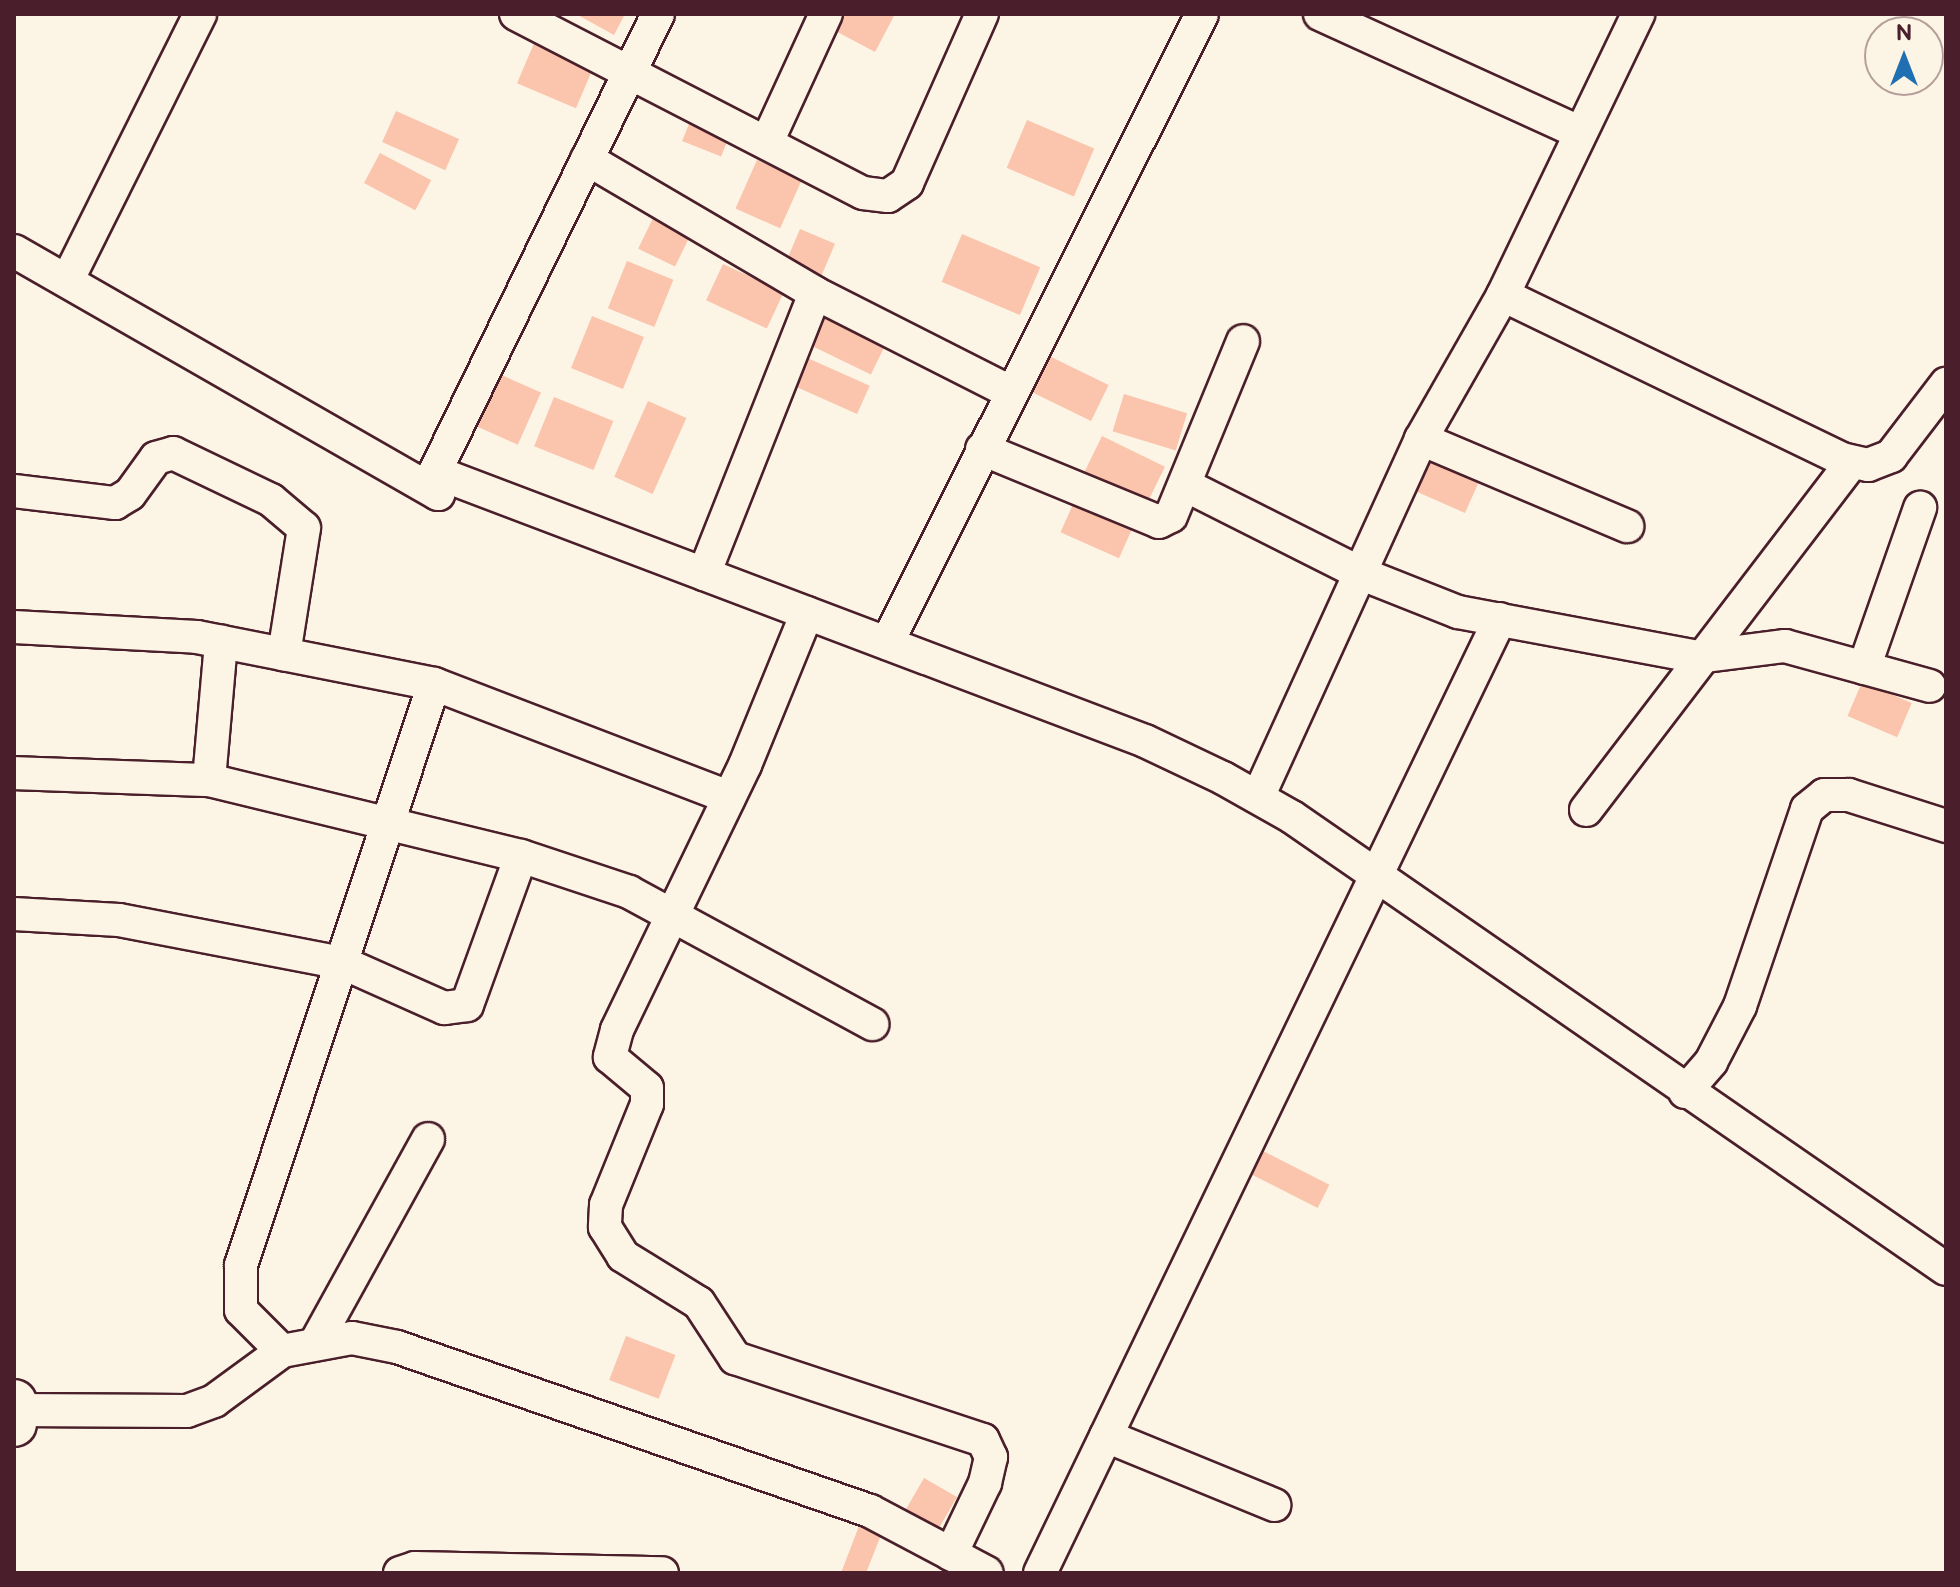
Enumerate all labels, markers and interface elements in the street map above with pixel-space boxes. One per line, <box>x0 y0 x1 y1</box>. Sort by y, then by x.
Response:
north arrow <box>1864 16 1944 96</box>
text: N <box>1896 20 1912 47</box>

